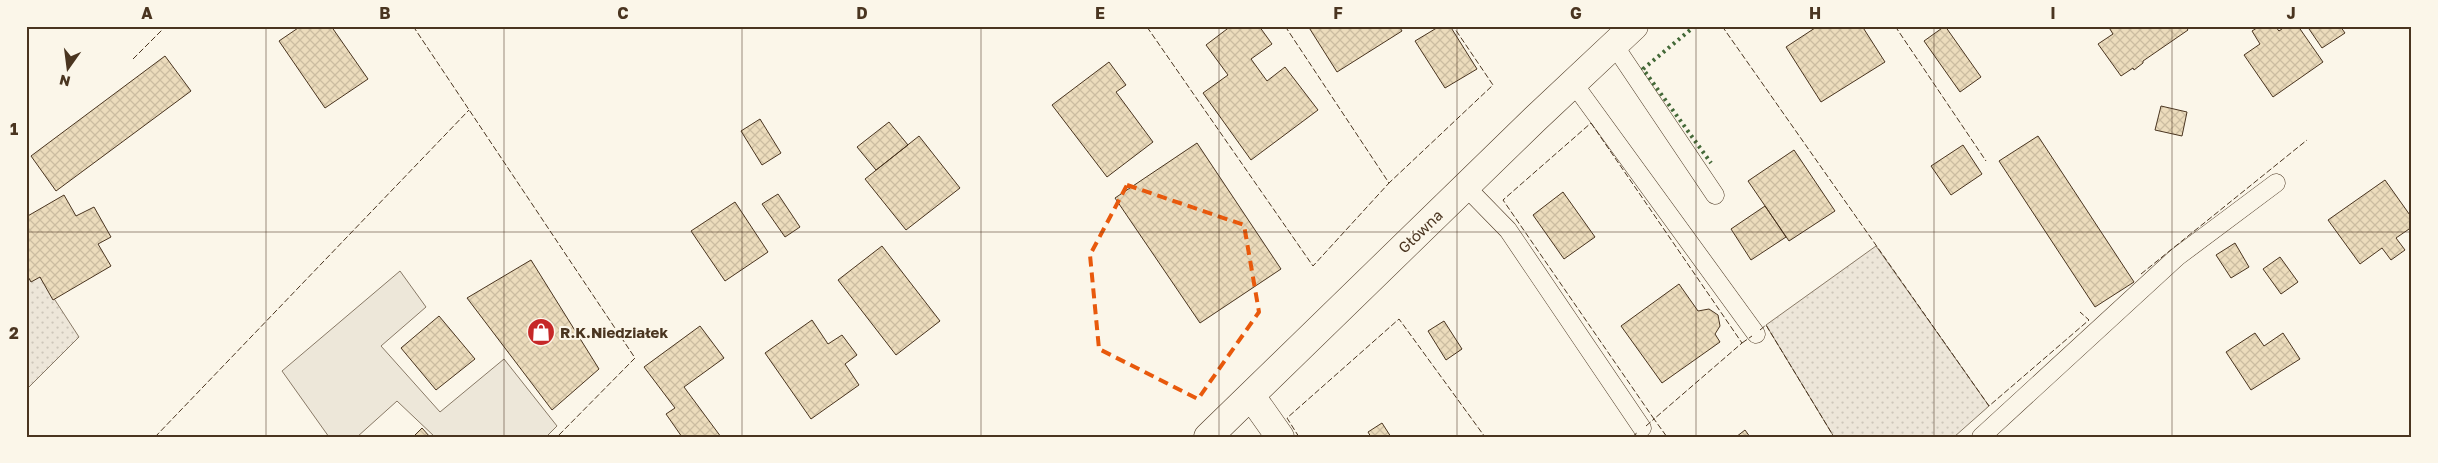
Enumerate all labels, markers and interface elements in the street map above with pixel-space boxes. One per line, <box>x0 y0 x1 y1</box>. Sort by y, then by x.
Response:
text: A <box>141 3 153 23</box>
text: B <box>379 3 391 23</box>
text: C <box>617 3 629 23</box>
text: D <box>856 3 868 23</box>
text: E <box>1095 3 1105 23</box>
text: F <box>1333 3 1343 23</box>
text: G <box>1570 3 1582 23</box>
text: H <box>1809 3 1821 23</box>
text: I <box>2050 3 2056 23</box>
text: J <box>2286 3 2296 23</box>
north arrow <box>42 42 92 92</box>
text: N <box>58 72 72 91</box>
text: 1 <box>10 119 18 139</box>
street label: Główna <box>1394 206 1446 256</box>
shop icon: R.K.Niedziałek <box>526 317 556 347</box>
text: 2 <box>9 323 19 343</box>
place label: R.K.Niedziałek <box>560 323 668 341</box>

